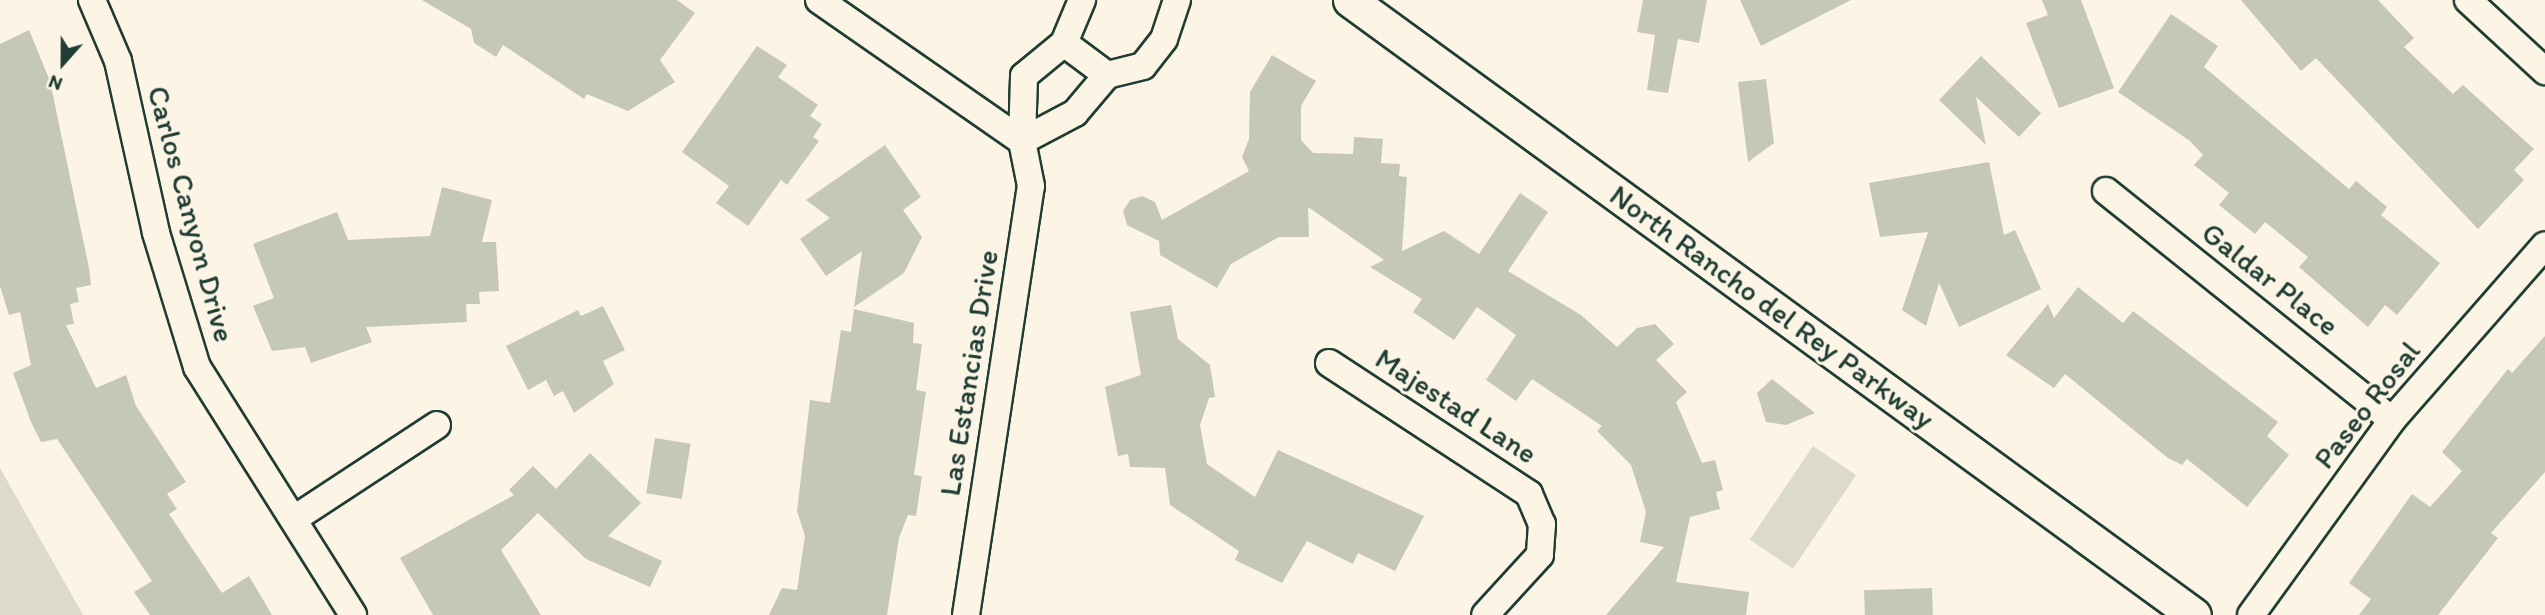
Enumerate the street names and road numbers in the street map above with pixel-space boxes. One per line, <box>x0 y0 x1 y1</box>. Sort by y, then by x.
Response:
street label: Carlos Canyon Drive <box>140 82 242 346</box>
street label: North Rancho del Rey Parkway <box>1603 178 1941 436</box>
street label: Galdar Place <box>2195 215 2345 343</box>
street label: Las Estancias Drive <box>932 247 1006 499</box>
street label: Paseo Rosal <box>2306 334 2428 476</box>
street label: Majestad Lane <box>1368 340 1544 472</box>

